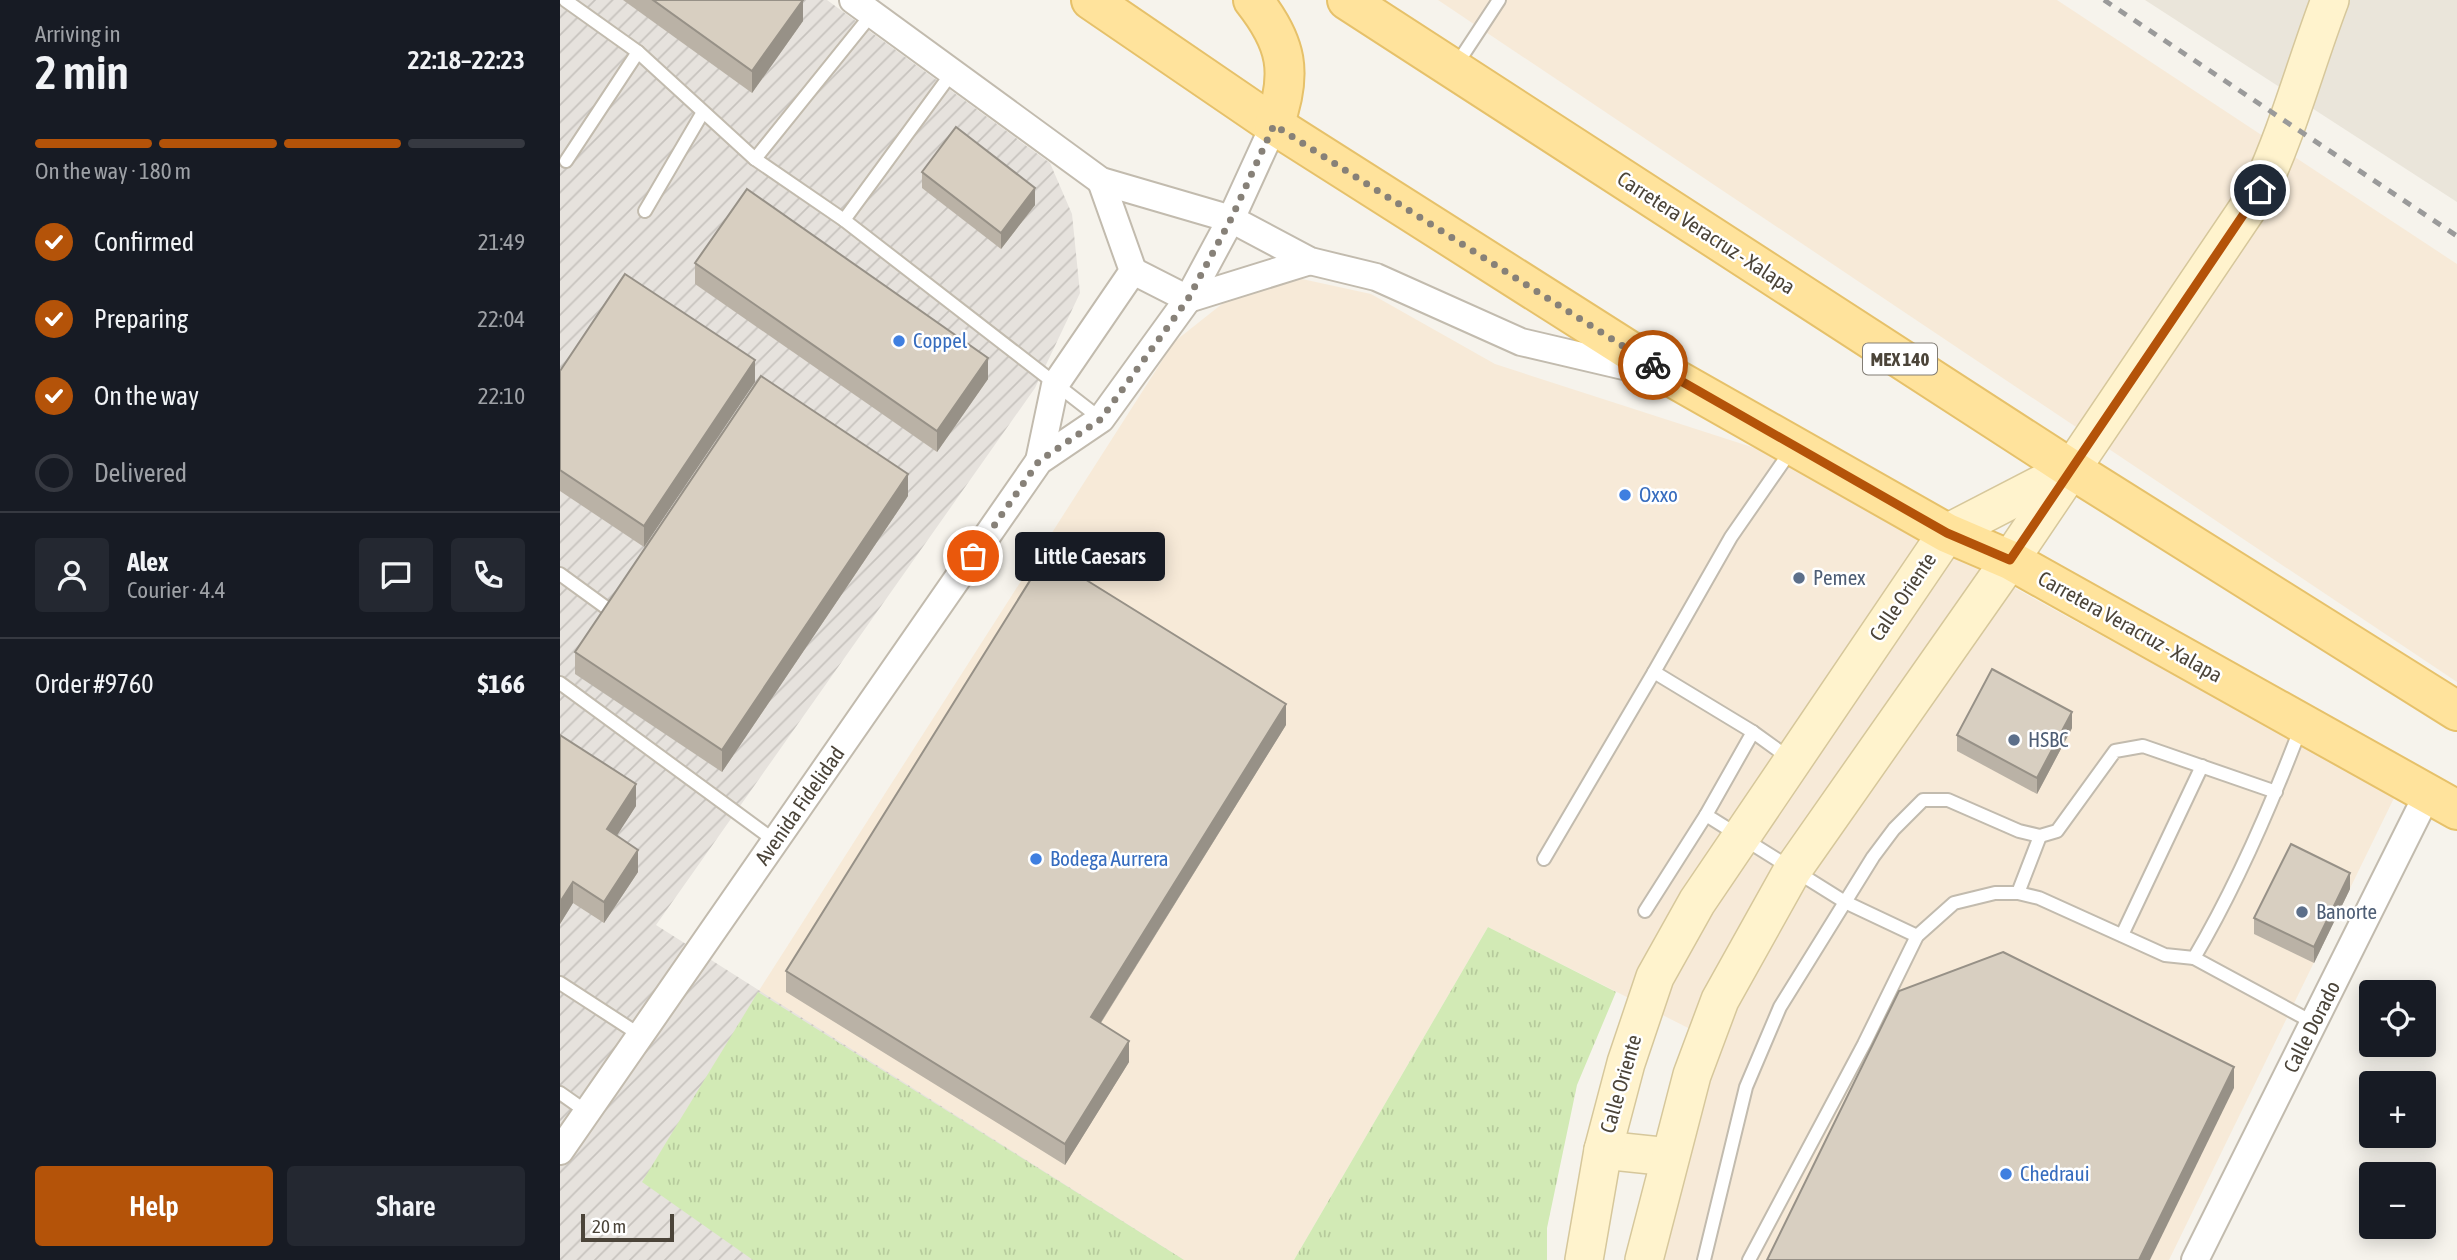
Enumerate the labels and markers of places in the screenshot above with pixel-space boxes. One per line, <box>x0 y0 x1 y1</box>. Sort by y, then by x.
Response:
pin <box>2230 160 2290 220</box>
place label: Coppel <box>913 328 968 352</box>
marker: Coppel <box>891 333 907 349</box>
place label: Oxxo <box>1639 482 1678 506</box>
marker: Oxxo <box>1617 487 1633 503</box>
pin <box>943 526 1003 586</box>
callout: Little Caesars <box>1015 532 1166 580</box>
place label: Pemex <box>1813 565 1866 589</box>
marker: Pemex <box>1791 570 1807 586</box>
place label: HSBC <box>2028 727 2069 751</box>
marker: HSBC <box>2006 732 2022 748</box>
place label: Bodega Aurrera <box>1050 846 1168 870</box>
marker: Bodega Aurrera <box>1028 851 1044 867</box>
place label: Banorte <box>2316 899 2377 923</box>
marker: Banorte <box>2294 904 2310 920</box>
place label: Chedraui <box>2020 1161 2090 1185</box>
marker: Chedraui <box>1998 1166 2014 1182</box>

